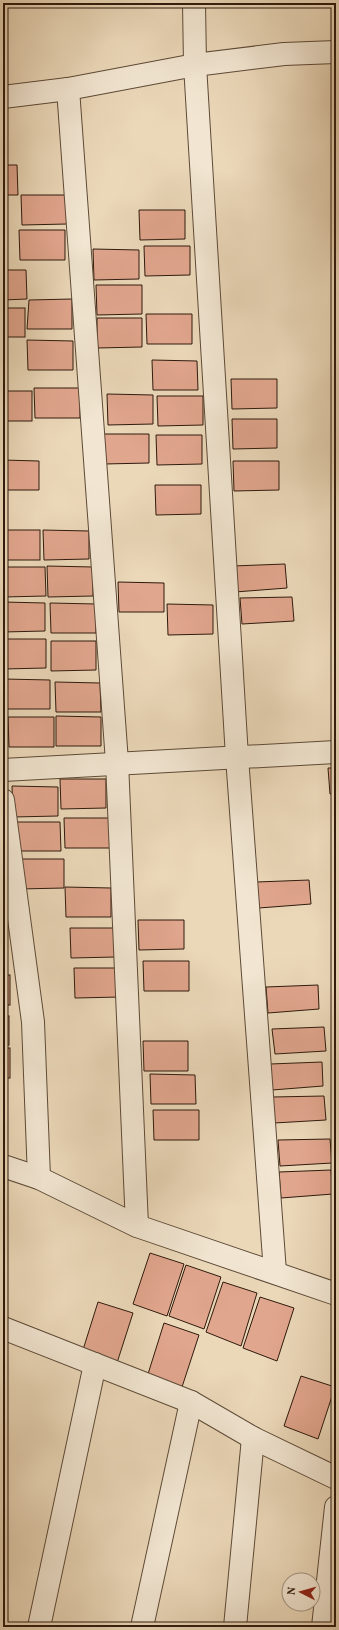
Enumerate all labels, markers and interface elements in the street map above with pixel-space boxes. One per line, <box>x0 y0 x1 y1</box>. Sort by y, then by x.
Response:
north arrow <box>281 1572 321 1612</box>
text: N <box>285 1586 300 1596</box>

